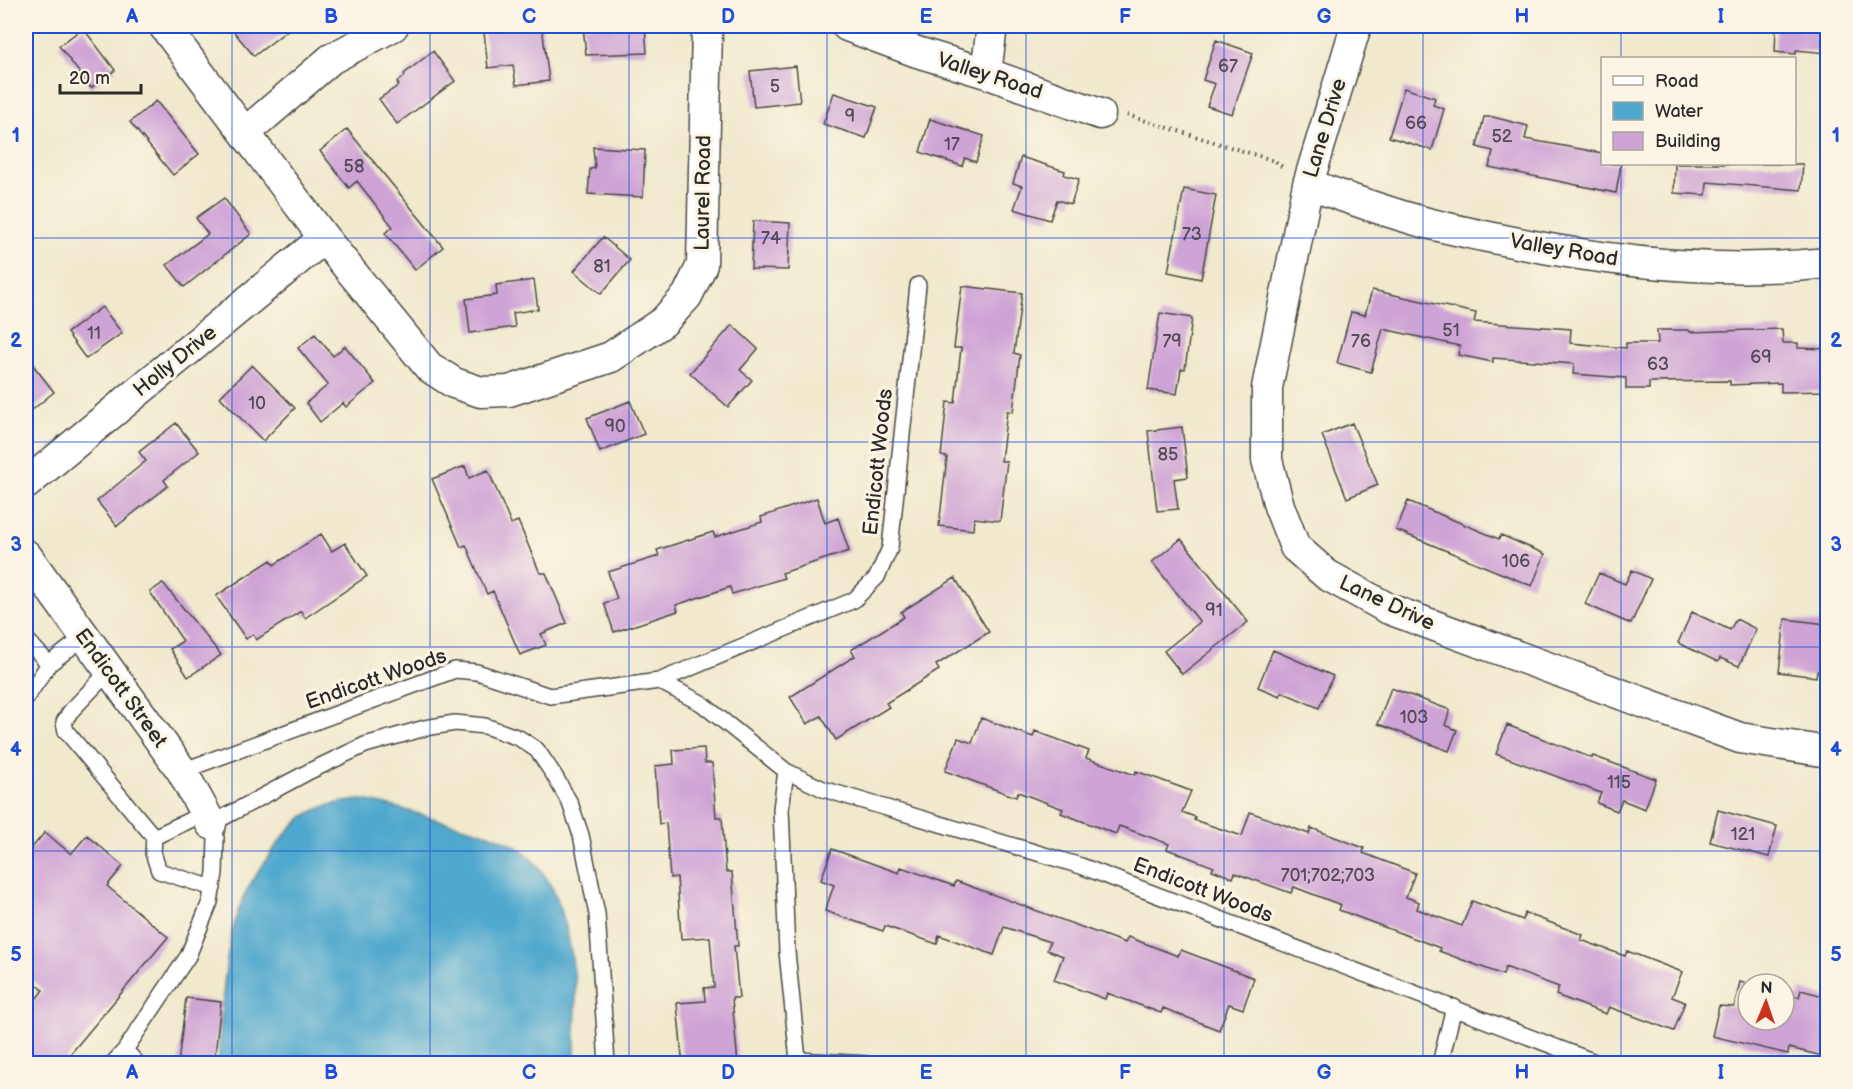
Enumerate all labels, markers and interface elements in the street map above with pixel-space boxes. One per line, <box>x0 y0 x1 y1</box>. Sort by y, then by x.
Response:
text: A <box>125 5 139 29</box>
text: B <box>324 5 338 29</box>
text: C <box>522 5 536 29</box>
text: D <box>721 5 735 29</box>
text: E <box>920 5 933 29</box>
text: F <box>1119 5 1131 29</box>
text: G <box>1317 5 1332 29</box>
text: H <box>1515 5 1529 29</box>
text: I <box>1718 5 1724 29</box>
street label: Valley Road <box>934 47 1046 105</box>
house number: 67 <box>1218 56 1238 77</box>
scale bar <box>60 57 141 95</box>
legend <box>1601 57 1796 165</box>
text: 20 m <box>69 68 110 89</box>
text: Road <box>1655 71 1699 92</box>
street label: Lane Drive <box>1298 75 1352 181</box>
house number: 5 <box>770 76 780 97</box>
text: Water <box>1655 101 1703 122</box>
house number: 9 <box>845 106 855 127</box>
house number: 66 <box>1405 113 1427 134</box>
text: 1 <box>12 124 20 148</box>
text: 1 <box>1832 124 1840 148</box>
house number: 52 <box>1492 126 1513 147</box>
text: Building <box>1655 131 1721 152</box>
house number: 17 <box>944 134 960 155</box>
street label: Laurel Road <box>689 135 717 251</box>
house number: 58 <box>344 156 364 177</box>
house number: 73 <box>1182 224 1202 245</box>
house number: 74 <box>761 228 781 249</box>
street label: Valley Road <box>1508 228 1620 272</box>
house number: 81 <box>593 256 611 277</box>
street label: Holly Drive <box>128 320 222 402</box>
house number: 51 <box>1442 320 1460 341</box>
house number: 11 <box>87 323 101 344</box>
text: 2 <box>10 329 22 353</box>
text: 2 <box>1830 329 1842 353</box>
house number: 79 <box>1162 331 1182 352</box>
house number: 76 <box>1351 331 1371 352</box>
house number: 69 <box>1750 347 1772 368</box>
house number: 63 <box>1647 354 1669 375</box>
street label: Endicott Woods <box>858 387 898 537</box>
house number: 10 <box>248 393 266 414</box>
house number: 90 <box>605 416 626 437</box>
house number: 85 <box>1158 444 1178 465</box>
text: 3 <box>10 533 22 557</box>
text: 3 <box>1830 533 1842 557</box>
house number: 106 <box>1502 551 1530 572</box>
street label: Lane Drive <box>1335 570 1439 636</box>
house number: 91 <box>1205 600 1223 621</box>
street label: Endicott Street <box>69 623 173 753</box>
street label: Endicott Woods <box>302 643 450 715</box>
house number: 103 <box>1400 707 1428 728</box>
text: 4 <box>10 738 22 762</box>
text: 4 <box>1830 738 1842 762</box>
house number: 115 <box>1607 772 1631 793</box>
house number: 121 <box>1731 824 1755 845</box>
street label: Endicott Woods <box>1130 852 1276 928</box>
house number: 701;702;703 <box>1281 865 1375 886</box>
text: 5 <box>10 943 22 967</box>
text: 5 <box>1830 943 1842 967</box>
north arrow <box>1736 972 1796 1032</box>
text: N <box>1760 979 1773 998</box>
text: A <box>125 1061 139 1085</box>
text: B <box>324 1061 338 1085</box>
text: C <box>522 1061 536 1085</box>
text: D <box>721 1061 735 1085</box>
text: E <box>920 1061 933 1085</box>
text: F <box>1119 1061 1131 1085</box>
text: G <box>1317 1061 1332 1085</box>
text: H <box>1515 1061 1529 1085</box>
text: I <box>1718 1061 1724 1085</box>

